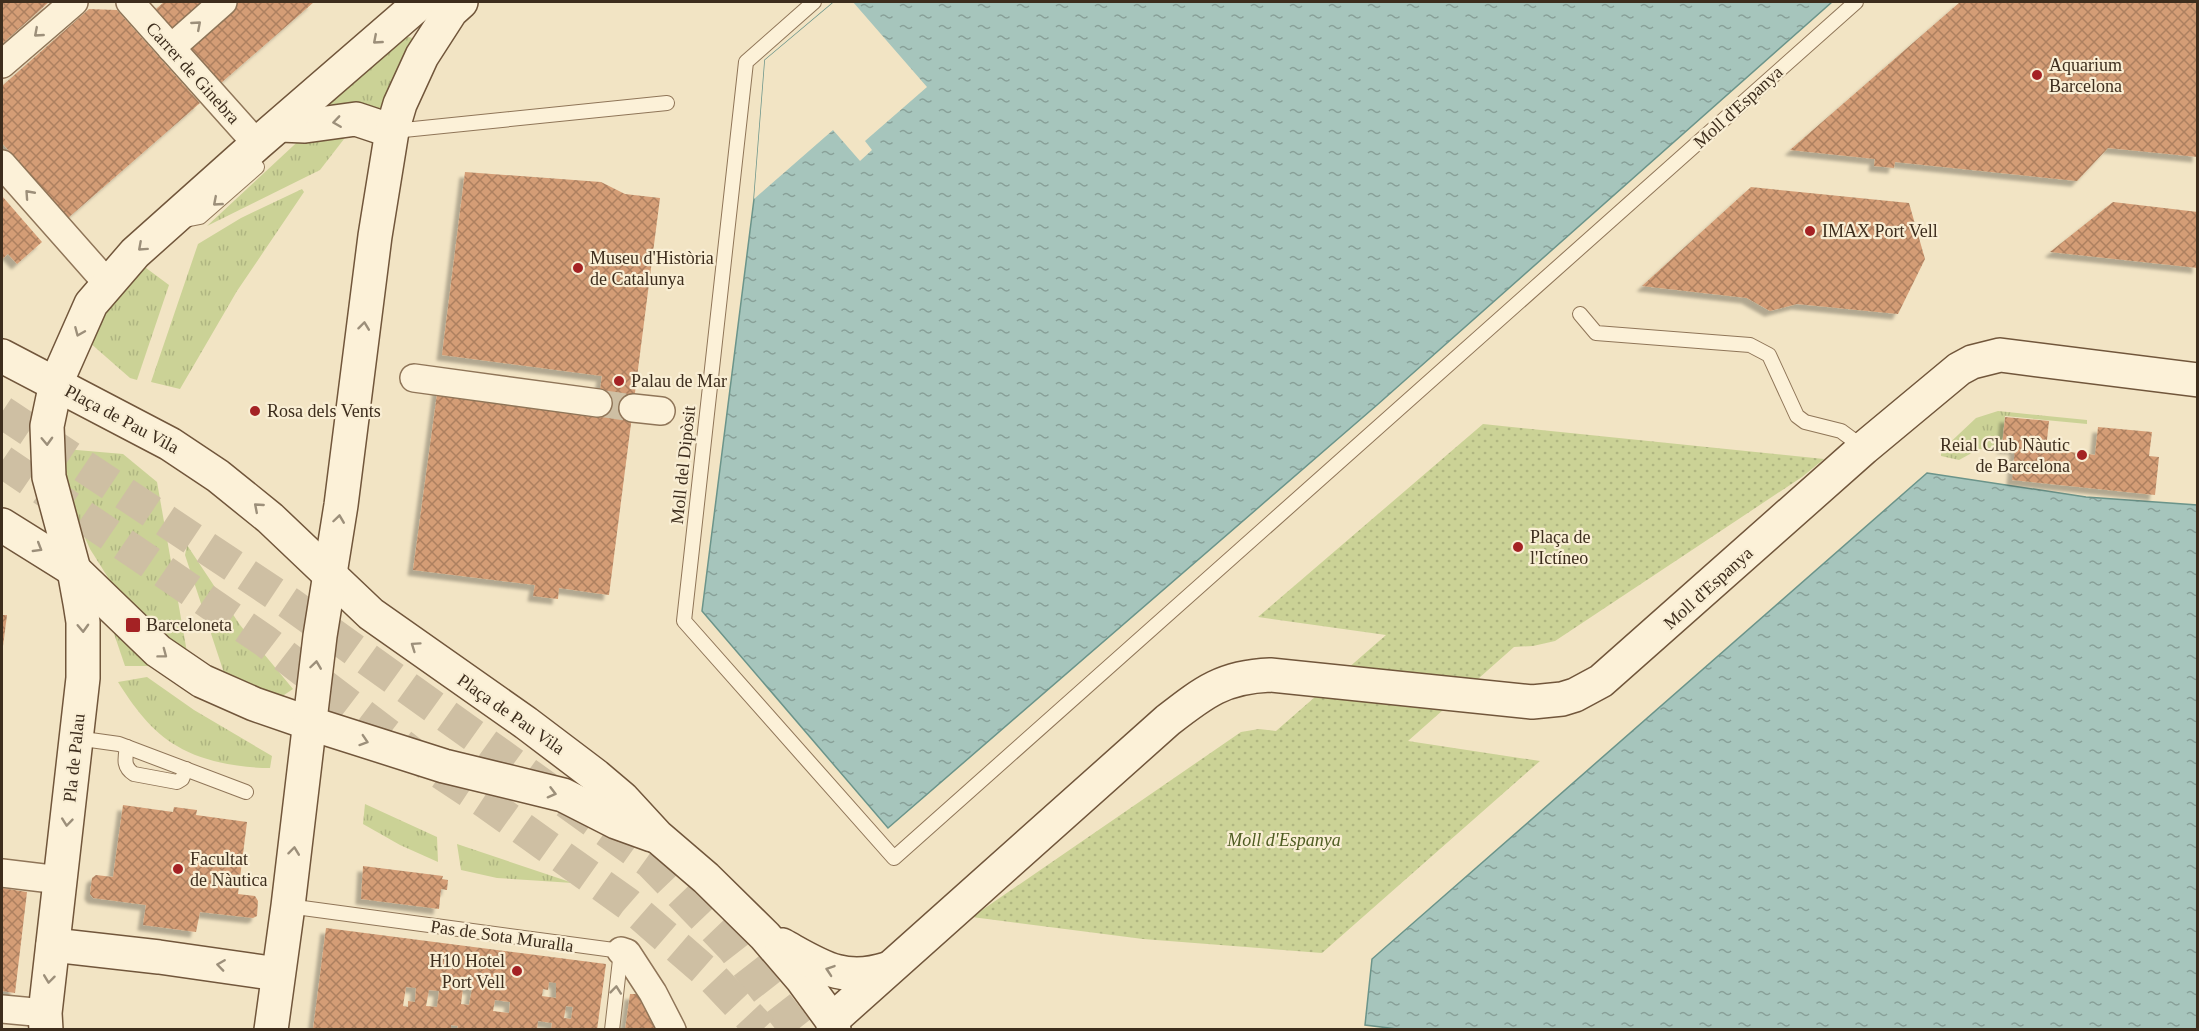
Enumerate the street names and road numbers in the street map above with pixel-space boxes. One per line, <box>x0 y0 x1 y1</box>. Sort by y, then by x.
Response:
street label: Carrer de Ginebra <box>142 18 244 128</box>
street label: Moll d'Espanya <box>1689 62 1787 152</box>
street label: Plaça de Pau Vila <box>62 381 182 457</box>
street label: Moll del Dipòsit <box>667 405 699 525</box>
street label: Moll d'Espanya <box>1659 543 1757 633</box>
street label: Plaça de Pau Vila <box>454 670 568 758</box>
street label: Pla de Palau <box>59 713 89 803</box>
street label: Pas de Sota Muralla <box>429 916 575 956</box>

